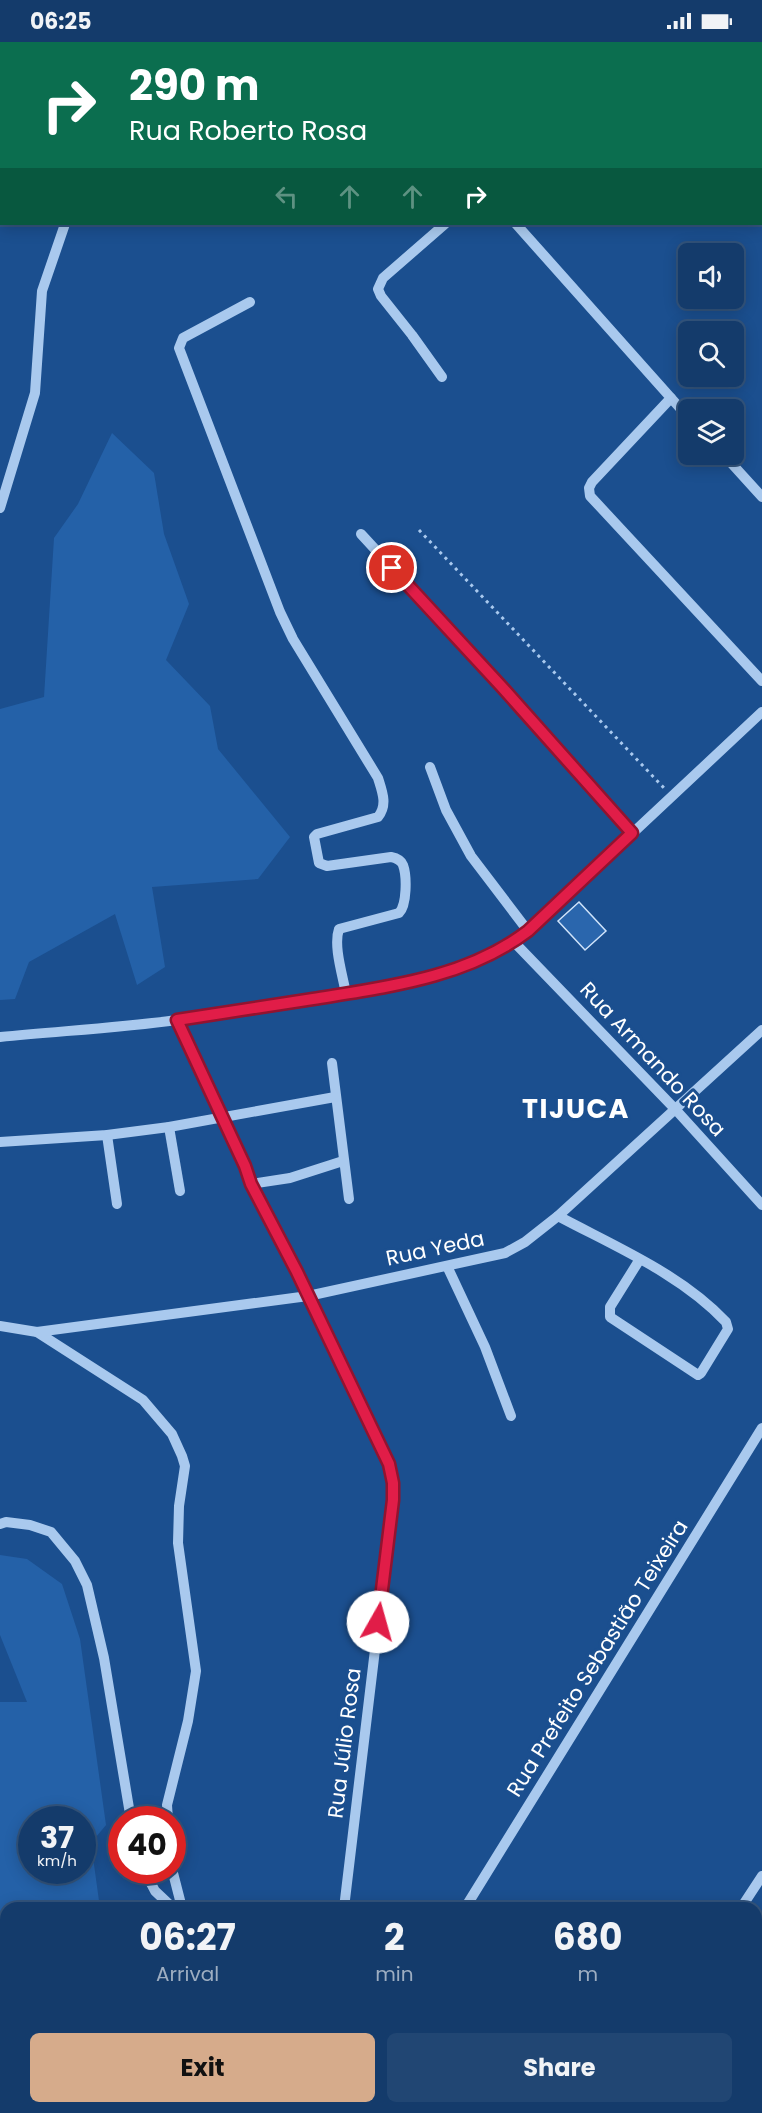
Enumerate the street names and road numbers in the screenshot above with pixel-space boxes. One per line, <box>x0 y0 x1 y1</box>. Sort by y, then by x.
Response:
street label: Rua Armando Rosa <box>574 975 732 1143</box>
street label: Rua Yeda <box>383 1223 487 1273</box>
street label: Rua Prefeito Sebastião Teixeira <box>500 1514 694 1802</box>
street label: Rua Júlio Rosa <box>320 1666 368 1820</box>

